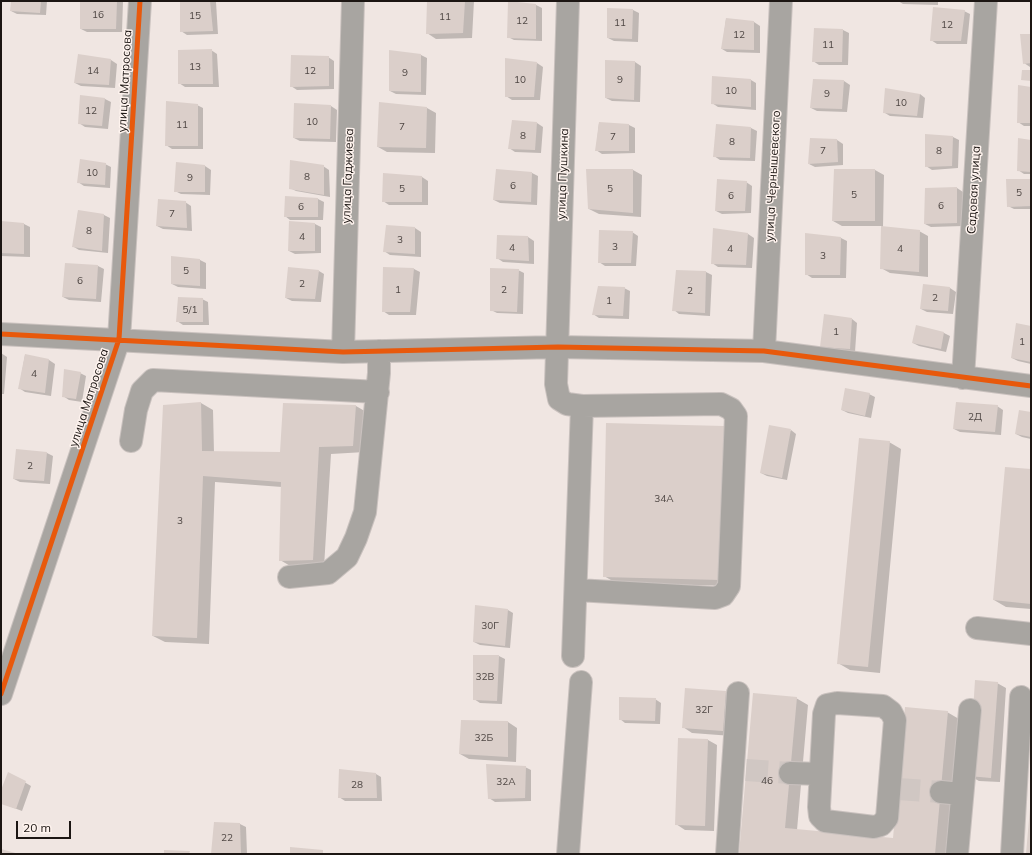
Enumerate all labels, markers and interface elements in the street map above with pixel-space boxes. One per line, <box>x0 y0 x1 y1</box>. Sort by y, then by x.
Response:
house number: 16 <box>92 9 104 21</box>
house number: 15 <box>189 10 201 22</box>
house number: 11 <box>439 11 451 23</box>
house number: 12 <box>516 15 528 27</box>
house number: 11 <box>614 17 626 29</box>
house number: 12 <box>941 19 953 31</box>
street label: улица Матросова <box>115 29 135 133</box>
house number: 12 <box>733 29 745 41</box>
house number: 11 <box>822 39 834 51</box>
house number: 13 <box>189 61 201 73</box>
house number: 14 <box>87 65 99 77</box>
house number: 12 <box>304 65 316 77</box>
house number: 9 <box>402 67 408 79</box>
house number: 10 <box>514 74 526 86</box>
house number: 9 <box>617 74 623 86</box>
house number: 10 <box>725 85 737 97</box>
house number: 9 <box>824 88 830 100</box>
house number: 10 <box>895 97 907 109</box>
house number: 12 <box>85 105 97 117</box>
street label: улица Чернышевского <box>762 110 784 242</box>
house number: 10 <box>306 116 318 128</box>
house number: 11 <box>176 119 188 131</box>
house number: 7 <box>399 121 405 133</box>
street label: улица Гаджиева <box>339 128 357 224</box>
street label: улица Пушкина <box>554 128 572 220</box>
house number: 8 <box>520 130 526 142</box>
house number: 7 <box>610 131 616 143</box>
house number: 8 <box>729 136 735 148</box>
house number: 7 <box>820 145 826 157</box>
house number: 8 <box>936 145 942 157</box>
street label: Садовая улица <box>964 145 984 235</box>
house number: 10 <box>86 167 98 179</box>
house number: 8 <box>304 171 310 183</box>
house number: 9 <box>187 172 193 184</box>
house number: 6 <box>510 180 516 192</box>
house number: 5 <box>399 183 405 195</box>
house number: 5 <box>607 183 613 195</box>
house number: 5 <box>1016 187 1022 199</box>
house number: 5 <box>851 189 857 201</box>
house number: 6 <box>728 190 734 202</box>
house number: 6 <box>938 200 944 212</box>
house number: 6 <box>298 201 304 213</box>
house number: 7 <box>169 208 175 220</box>
house number: 8 <box>86 225 92 237</box>
house number: 4 <box>299 231 305 243</box>
house number: 3 <box>397 234 403 246</box>
house number: 3 <box>612 241 618 253</box>
house number: 4 <box>509 242 515 254</box>
house number: 4 <box>727 243 733 255</box>
house number: 4 <box>897 243 903 255</box>
house number: 3 <box>820 250 826 262</box>
house number: 5 <box>183 265 189 277</box>
house number: 6 <box>77 275 83 287</box>
house number: 2 <box>299 278 305 290</box>
house number: 1 <box>395 284 401 296</box>
house number: 2 <box>501 284 507 296</box>
house number: 2 <box>687 285 693 297</box>
house number: 2 <box>932 292 938 304</box>
house number: 1 <box>606 295 612 307</box>
house number: 5/1 <box>183 304 197 316</box>
house number: 1 <box>833 326 839 338</box>
house number: 1 <box>1019 336 1025 348</box>
street label: улица Матросова <box>66 347 112 449</box>
house number: 4 <box>31 368 37 380</box>
house number: 2Д <box>968 411 982 423</box>
house number: 2 <box>27 460 33 472</box>
house number: 34А <box>654 493 674 505</box>
house number: 3 <box>177 515 183 527</box>
house number: 30Г <box>481 620 499 632</box>
house number: 32В <box>476 671 494 683</box>
house number: 32Г <box>695 704 713 716</box>
house number: 32Б <box>475 732 493 744</box>
house number: 46 <box>761 775 773 787</box>
house number: 32А <box>496 776 516 788</box>
house number: 28 <box>351 779 363 791</box>
scale bar <box>18 813 73 839</box>
text: 20 m <box>23 820 51 835</box>
house number: 22 <box>221 832 233 844</box>

